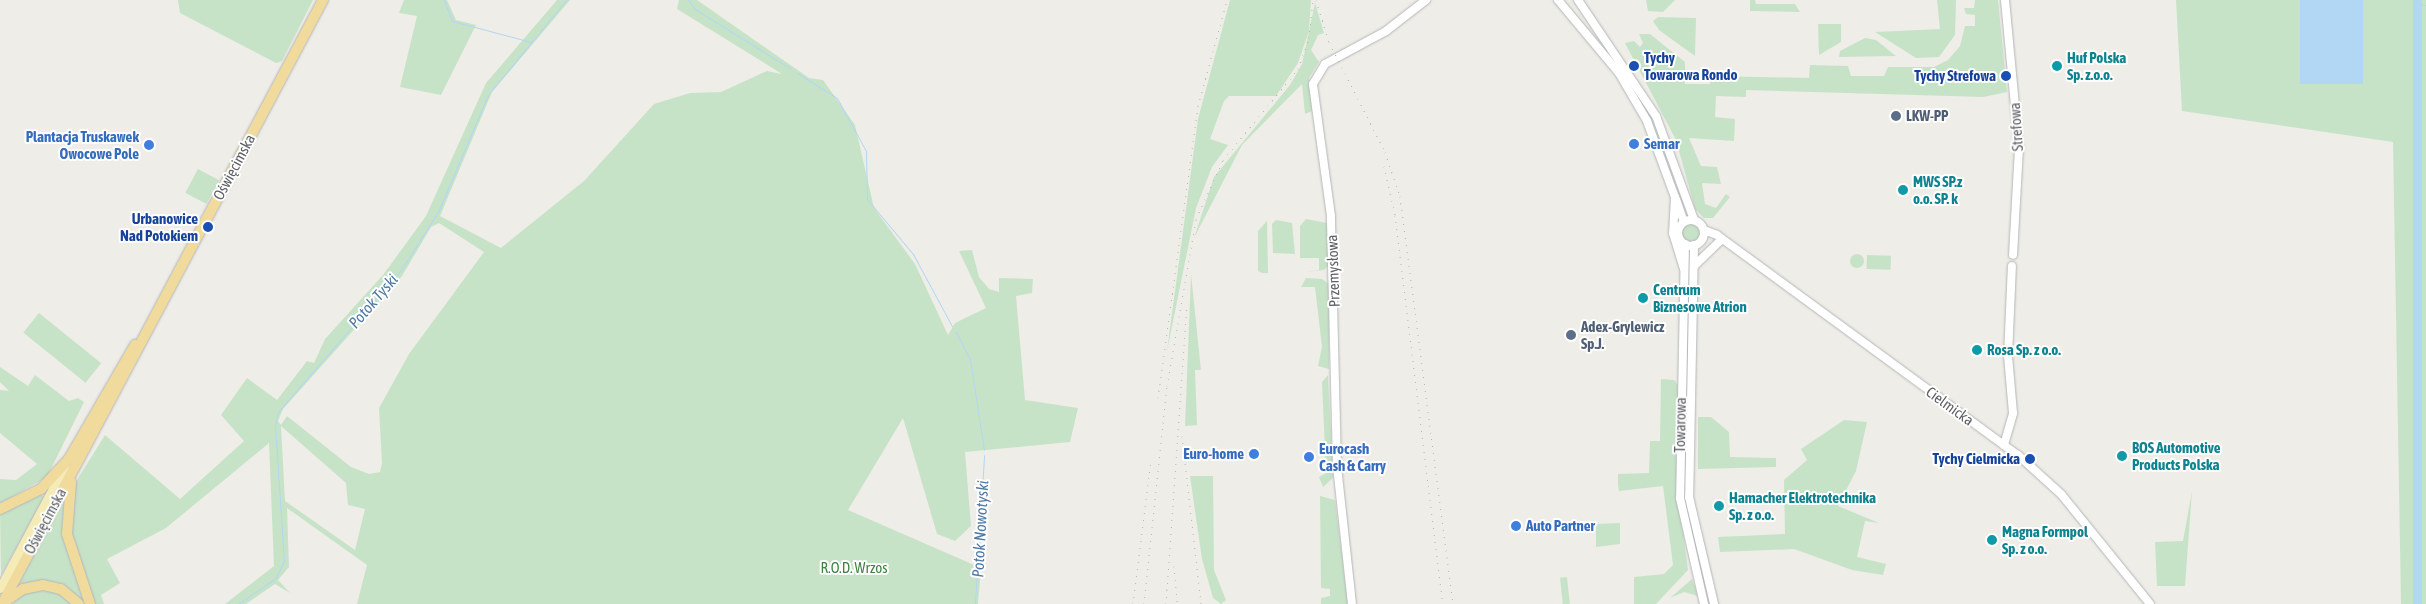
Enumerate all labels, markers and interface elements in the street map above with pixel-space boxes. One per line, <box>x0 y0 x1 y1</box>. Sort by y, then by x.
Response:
place label: Tychy Towarowa Rondo <box>1644 48 1738 83</box>
place label: Huf Polska Sp. z.o.o. <box>2067 48 2126 83</box>
marker: Tychy Towarowa Rondo <box>1628 60 1640 72</box>
marker: Huf Polska Sp. z.o.o. <box>2051 60 2063 72</box>
place label: Tychy Strefowa <box>1914 67 1996 85</box>
marker: Tychy Strefowa <box>2000 70 2012 82</box>
street label: Strefowa <box>2005 102 2027 152</box>
place label: LKW-PP <box>1906 107 1948 125</box>
marker: LKW-PP <box>1890 110 1902 122</box>
place label: Plantacja Truskawek Owocowe Pole <box>26 127 139 162</box>
street label: Oświęcimska <box>209 131 259 203</box>
place label: Semar <box>1644 135 1679 153</box>
marker: Semar <box>1628 138 1640 150</box>
marker: Plantacja Truskawek Owocowe Pole <box>143 139 155 151</box>
place label: MWS SP.z o.o. SP. k <box>1913 172 1962 207</box>
marker: MWS SP.z o.o. SP. k <box>1897 184 1909 196</box>
place label: Urbanowice Nad Potokiem <box>120 209 198 244</box>
marker: Urbanowice Nad Potokiem <box>202 221 214 233</box>
street label: Przemysłowa <box>1323 234 1343 308</box>
water label: Potok Tyski <box>344 270 402 332</box>
place label: Centrum Biznesowe Atrion <box>1653 280 1747 315</box>
marker: Centrum Biznesowe Atrion <box>1637 292 1649 304</box>
place label: Adex-Grylewicz Sp.J. <box>1581 317 1664 352</box>
marker: Adex-Grylewicz Sp.J. <box>1565 329 1577 341</box>
place label: Rosa Sp. z o.o. <box>1987 341 2061 359</box>
marker: Rosa Sp. z o.o. <box>1971 344 1983 356</box>
street label: Cielmicka <box>1923 383 1977 429</box>
street label: Towarowa <box>1671 397 1689 453</box>
place label: BOS Automotive Products Polska <box>2132 438 2220 473</box>
place label: Eurocash Cash & Carry <box>1319 439 1386 474</box>
place label: Euro-home <box>1183 445 1244 463</box>
marker: Euro-home <box>1248 448 1260 460</box>
place label: Tychy Cielmicka <box>1933 450 2020 468</box>
marker: BOS Automotive Products Polska <box>2116 450 2128 462</box>
marker: Eurocash Cash & Carry <box>1303 451 1315 463</box>
marker: Tychy Cielmicka <box>2024 453 2036 465</box>
water label: Potok Nowotyski <box>968 480 992 578</box>
street label: Oświęcimska <box>20 485 70 557</box>
place label: Hamacher Elektrotechnika Sp. z o.o. <box>1729 488 1876 523</box>
marker: Hamacher Elektrotechnika Sp. z o.o. <box>1713 500 1725 512</box>
place label: Auto Partner <box>1526 517 1595 535</box>
marker: Auto Partner <box>1510 520 1522 532</box>
place label: Magna Formpol Sp. z o.o. <box>2002 522 2088 557</box>
marker: Magna Formpol Sp. z o.o. <box>1986 534 1998 546</box>
park label: R.O.D. Wrzos <box>820 559 888 577</box>

